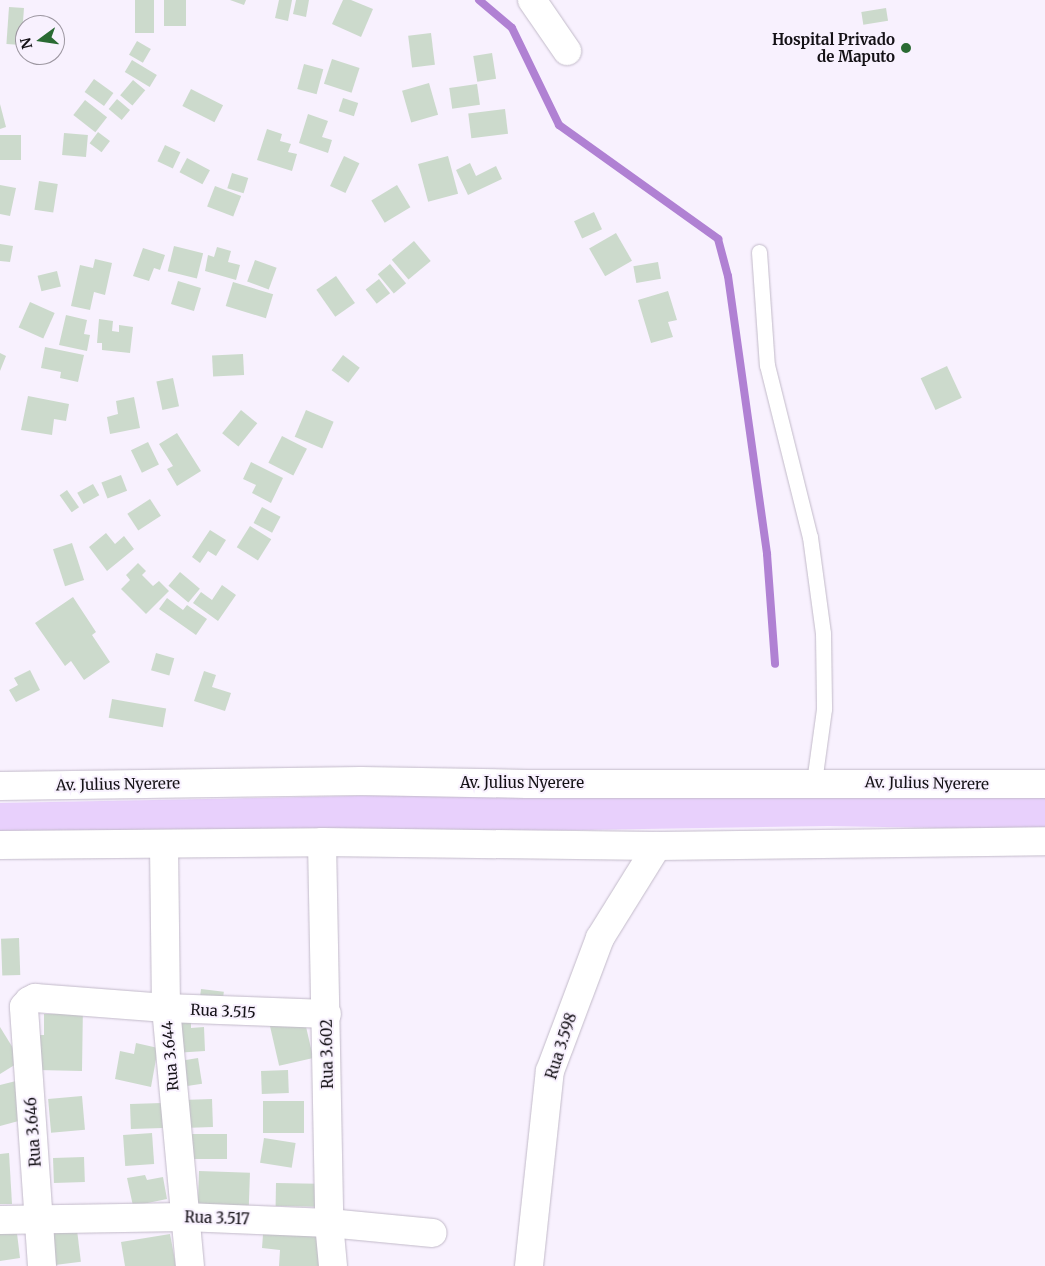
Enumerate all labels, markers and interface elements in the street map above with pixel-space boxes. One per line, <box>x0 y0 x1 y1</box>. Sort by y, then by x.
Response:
north arrow <box>15 15 65 65</box>
place label: Hospital Privado de Maputo <box>772 30 895 65</box>
text: N <box>16 36 36 51</box>
marker: Hospital Privado de Maputo <box>899 41 913 55</box>
street label: Av. Julius Nyerere <box>865 773 989 793</box>
street label: Av. Julius Nyerere <box>56 774 180 794</box>
street label: Av. Julius Nyerere <box>460 774 584 792</box>
street label: Rua 3.515 <box>190 1000 256 1022</box>
street label: Rua 3.598 <box>542 1011 580 1081</box>
street label: Rua 3.602 <box>317 1019 337 1089</box>
street label: Rua 3.644 <box>158 1020 182 1092</box>
street label: Rua 3.646 <box>22 1097 44 1167</box>
street label: Rua 3.517 <box>184 1208 250 1228</box>

